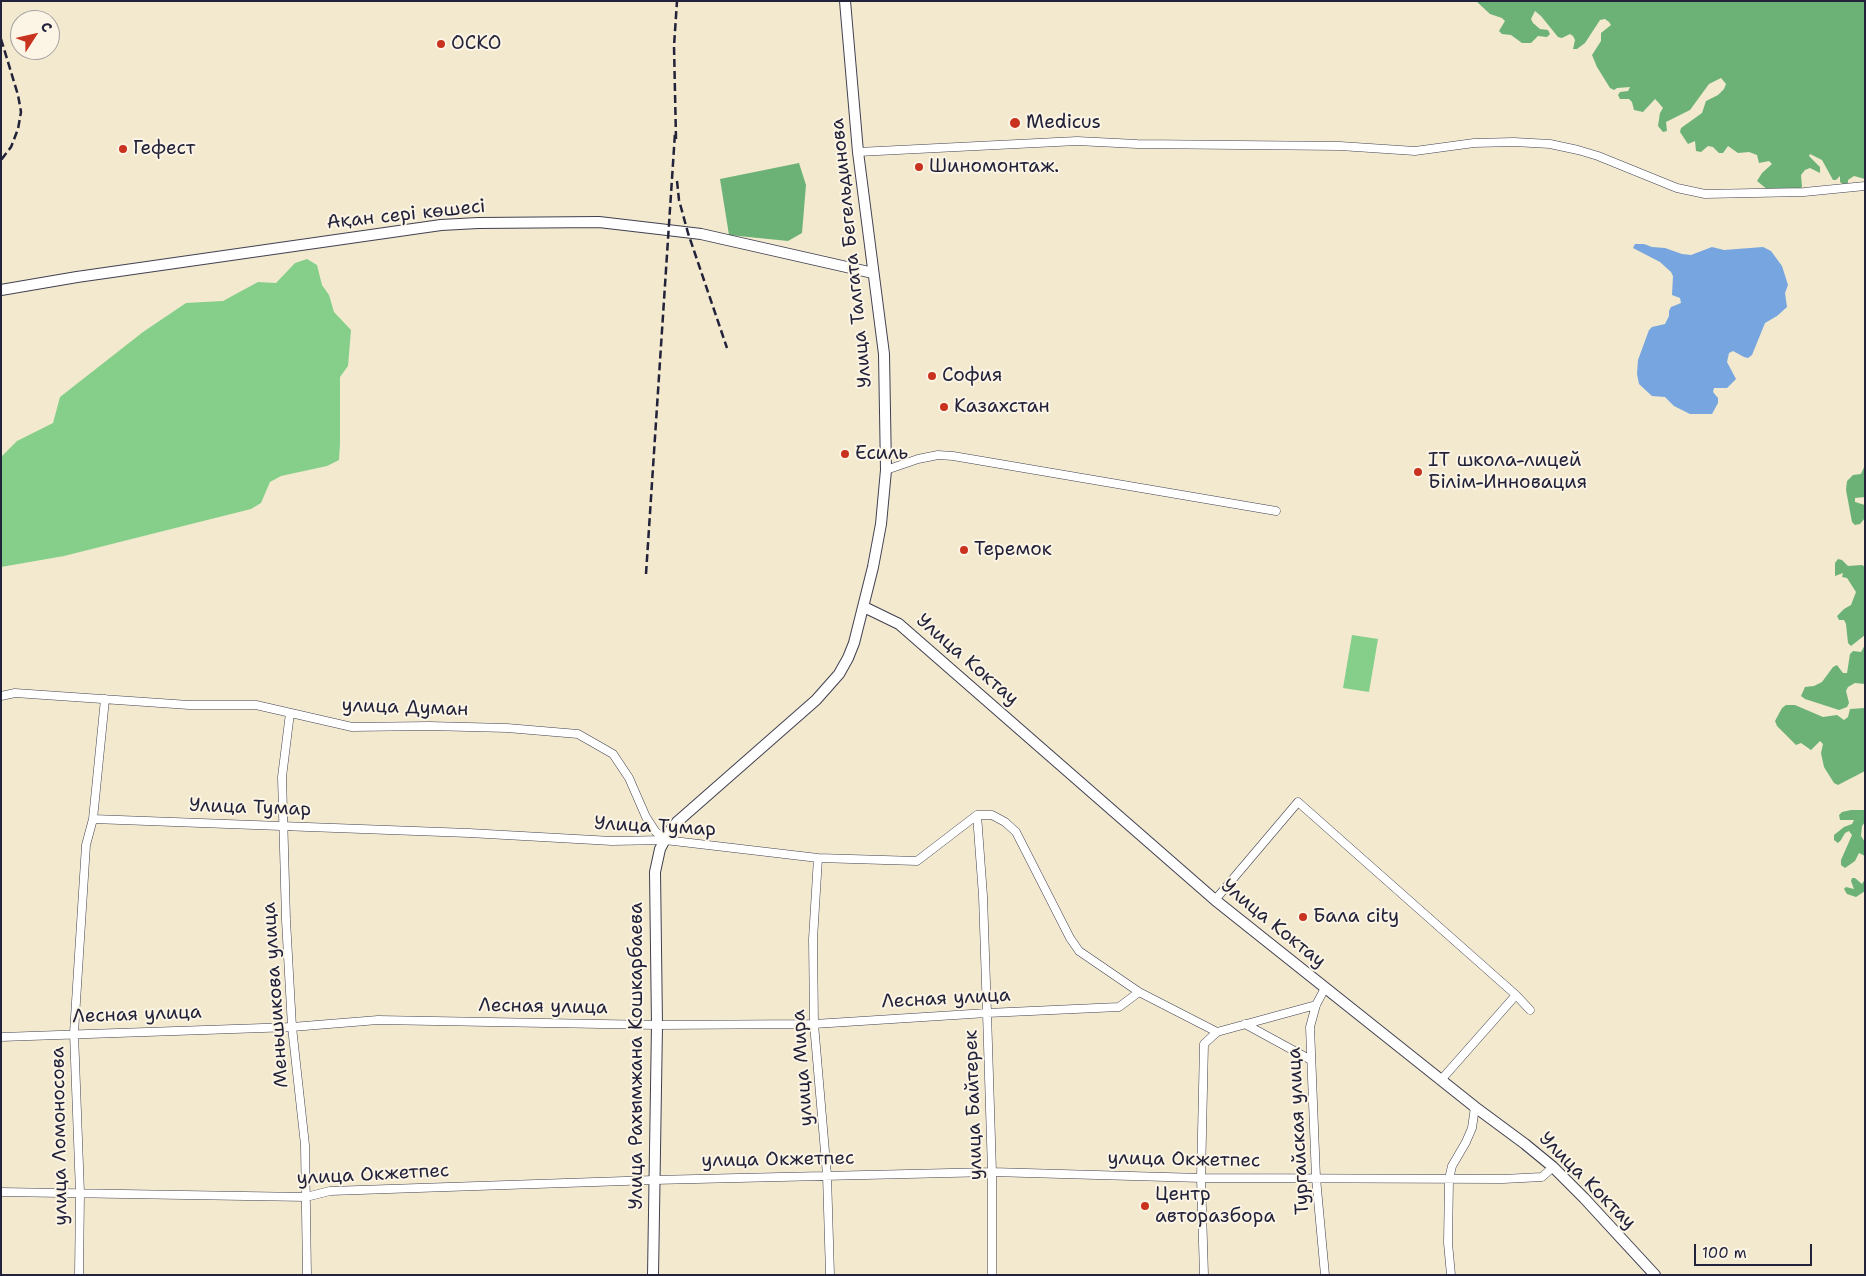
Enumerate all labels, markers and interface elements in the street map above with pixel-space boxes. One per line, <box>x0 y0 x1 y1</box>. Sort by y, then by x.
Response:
north arrow <box>10 10 60 60</box>
text: С <box>37 18 56 36</box>
place label: ОСКО <box>451 33 501 55</box>
marker: ОСКО <box>435 38 447 50</box>
place label: Medicus <box>1026 112 1101 134</box>
marker: Medicus <box>1008 116 1022 130</box>
street label: Улица Талгата Бегельдинова <box>826 117 878 389</box>
place label: Гефест <box>133 138 195 160</box>
marker: Гефест <box>117 143 129 155</box>
place label: Шиномонтаж. <box>929 156 1059 178</box>
marker: Шиномонтаж. <box>913 161 925 173</box>
street label: Ақан сері көшесі <box>326 195 486 235</box>
place label: София <box>942 365 1002 387</box>
marker: София <box>926 370 938 382</box>
place label: Казахстан <box>954 396 1050 418</box>
marker: Казахстан <box>938 401 950 413</box>
place label: Есиль <box>855 443 908 465</box>
marker: Есиль <box>839 448 851 460</box>
place label: IT школа-лицей Білім-Инновация <box>1428 450 1587 494</box>
marker: IT школа-лицей Білім-Инновация <box>1412 466 1424 478</box>
place label: Теремок <box>974 539 1052 561</box>
marker: Теремок <box>958 544 970 556</box>
street label: Улица Коктау <box>911 609 1023 711</box>
street label: улица Думан <box>341 694 469 722</box>
street label: Улица Тумар <box>189 794 311 822</box>
street label: Улица Тумар <box>593 812 717 842</box>
street label: Улица Коктау <box>1216 875 1330 973</box>
street label: Меньшикова улица <box>258 901 294 1089</box>
street label: Улица Рахымжана Кошкарбаева <box>626 902 648 1210</box>
place label: Бала city <box>1313 906 1399 928</box>
marker: Бала city <box>1297 911 1309 923</box>
street label: Лесная улица <box>881 984 1011 1014</box>
street label: Лесная улица <box>478 994 608 1020</box>
street label: Лесная улица <box>72 1001 202 1029</box>
street label: улица Мира <box>788 1009 818 1127</box>
street label: улица Байтерек <box>960 1029 988 1181</box>
street label: улица Ломоносова <box>47 1046 73 1226</box>
street label: Тургайская улица <box>1283 1047 1315 1215</box>
street label: Улица Коктау <box>1534 1128 1640 1234</box>
street label: улица Окжетпес <box>701 1147 855 1173</box>
street label: улица Окжетпес <box>1107 1147 1261 1173</box>
street label: улица Окжетпес <box>296 1160 450 1190</box>
place label: Центр авторазбора <box>1155 1184 1275 1228</box>
marker: Центр авторазбора <box>1139 1200 1151 1212</box>
scale bar <box>1696 1234 1814 1266</box>
text: 100 m <box>1702 1243 1747 1263</box>

